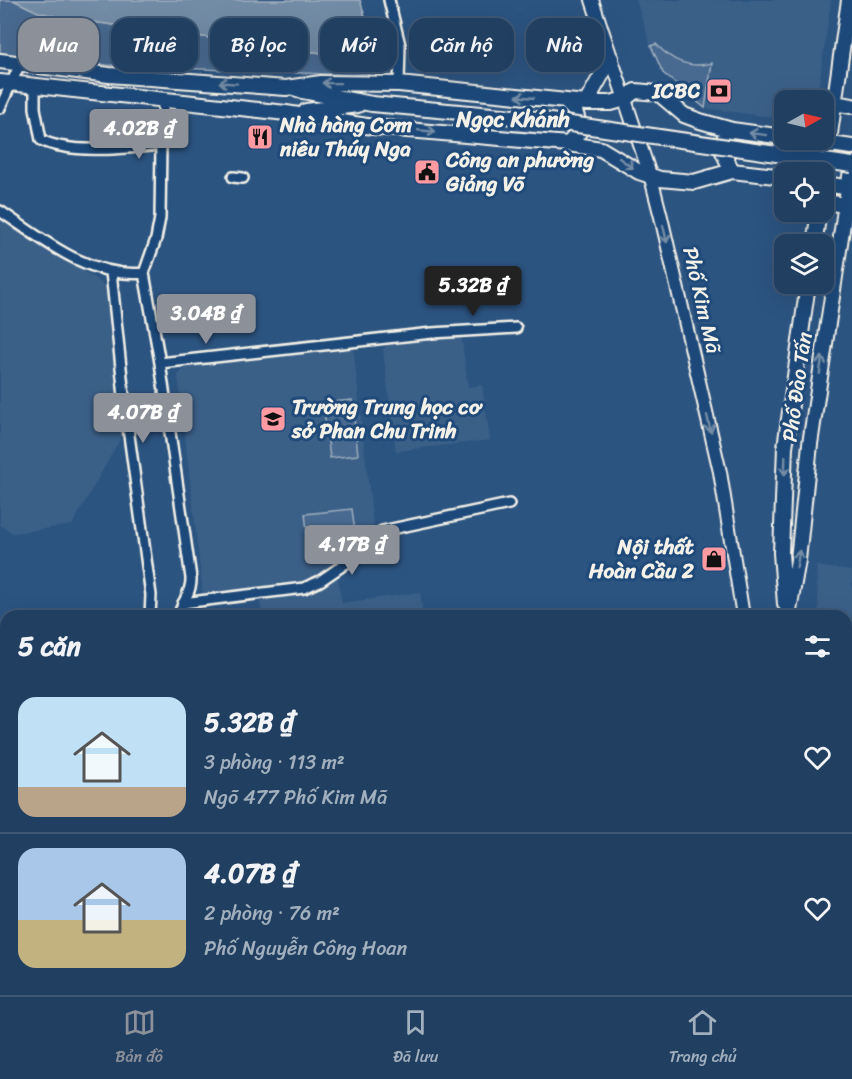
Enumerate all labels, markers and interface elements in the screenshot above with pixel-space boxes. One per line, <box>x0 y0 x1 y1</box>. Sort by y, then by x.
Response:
chip: Mua <box>18 18 99 72</box>
chip: Thuê <box>111 18 198 72</box>
chip: Bộ lọc <box>210 18 308 72</box>
chip: Mới <box>320 18 397 72</box>
chip: Căn hộ <box>409 18 514 72</box>
chip: Nhà <box>526 18 604 72</box>
place label: ICBC <box>652 72 700 110</box>
bank icon: ICBC <box>704 76 734 106</box>
one-way arrow <box>218 77 238 88</box>
one-way arrow <box>321 77 341 89</box>
north arrow <box>774 90 834 150</box>
map controls <box>774 90 834 294</box>
one-way arrow <box>516 91 536 102</box>
district label: Ngọc Khánh <box>455 100 570 139</box>
place label: Nhà hàng Cơm niêu Thúy Nga <box>279 106 413 168</box>
pin: 4.02B ₫ <box>84 109 194 160</box>
text: 4.02B ₫ <box>103 111 175 146</box>
restaurant icon: Nhà hàng Cơm niêu Thúy Nga <box>245 122 275 152</box>
one-way arrow <box>417 126 436 137</box>
one-way arrow <box>749 128 769 139</box>
place label: Công an phường Giảng Võ <box>445 141 594 203</box>
public building icon: Công an phường Giảng Võ <box>412 157 442 187</box>
one-way arrow <box>618 157 634 169</box>
button: locate <box>774 162 834 222</box>
one-way arrow <box>660 225 672 244</box>
button: layers <box>774 234 834 294</box>
street label: Phố Kim Mã <box>671 243 733 358</box>
pin: 5.32B ₫ <box>418 266 528 317</box>
text: 5.32B ₫ <box>438 268 508 303</box>
pin: 3.04B ₫ <box>151 294 261 345</box>
text: 3.04B ₫ <box>171 296 241 331</box>
street label: Phố Đào Tấn <box>770 330 824 444</box>
one-way arrow <box>816 356 827 376</box>
place label: Trường Trung học cơ sở Phan Chu Trinh <box>291 388 483 450</box>
pin: 4.07B ₫ <box>88 393 198 444</box>
text: 4.07B ₫ <box>108 395 178 430</box>
school or university icon: Trường Trung học cơ sở Phan Chu Trinh <box>258 404 288 434</box>
one-way arrow <box>704 415 716 434</box>
one-way arrow <box>779 456 790 476</box>
pin: 4.17B ₫ <box>297 525 407 576</box>
text: 4.17B ₫ <box>319 527 385 562</box>
place label: Nội thất Hoàn Cầu 2 <box>588 528 695 590</box>
shop icon: Nội thất Hoàn Cầu 2 <box>699 544 729 574</box>
one-way arrow <box>792 550 803 569</box>
text: 5 căn <box>18 623 81 669</box>
icon: filters <box>801 630 834 663</box>
text: 5.32B ₫ <box>204 699 294 745</box>
icon: home <box>66 721 138 793</box>
icon: heart <box>801 741 834 774</box>
text: 3 phòng · 113 m² <box>204 745 345 780</box>
text: Ngõ 477 Phố Kim Mã <box>204 780 387 815</box>
text: 4.07B ₫ <box>204 850 296 896</box>
icon: home <box>66 872 138 944</box>
icon: heart <box>801 892 834 925</box>
text: 2 phòng · 76 m² <box>204 896 340 931</box>
text: Phố Nguyễn Công Hoan <box>204 931 407 966</box>
tab: Bản đồ <box>115 1006 163 1071</box>
tab: Đã lưu <box>393 1006 438 1071</box>
tab: Trang chủ <box>669 1006 737 1071</box>

